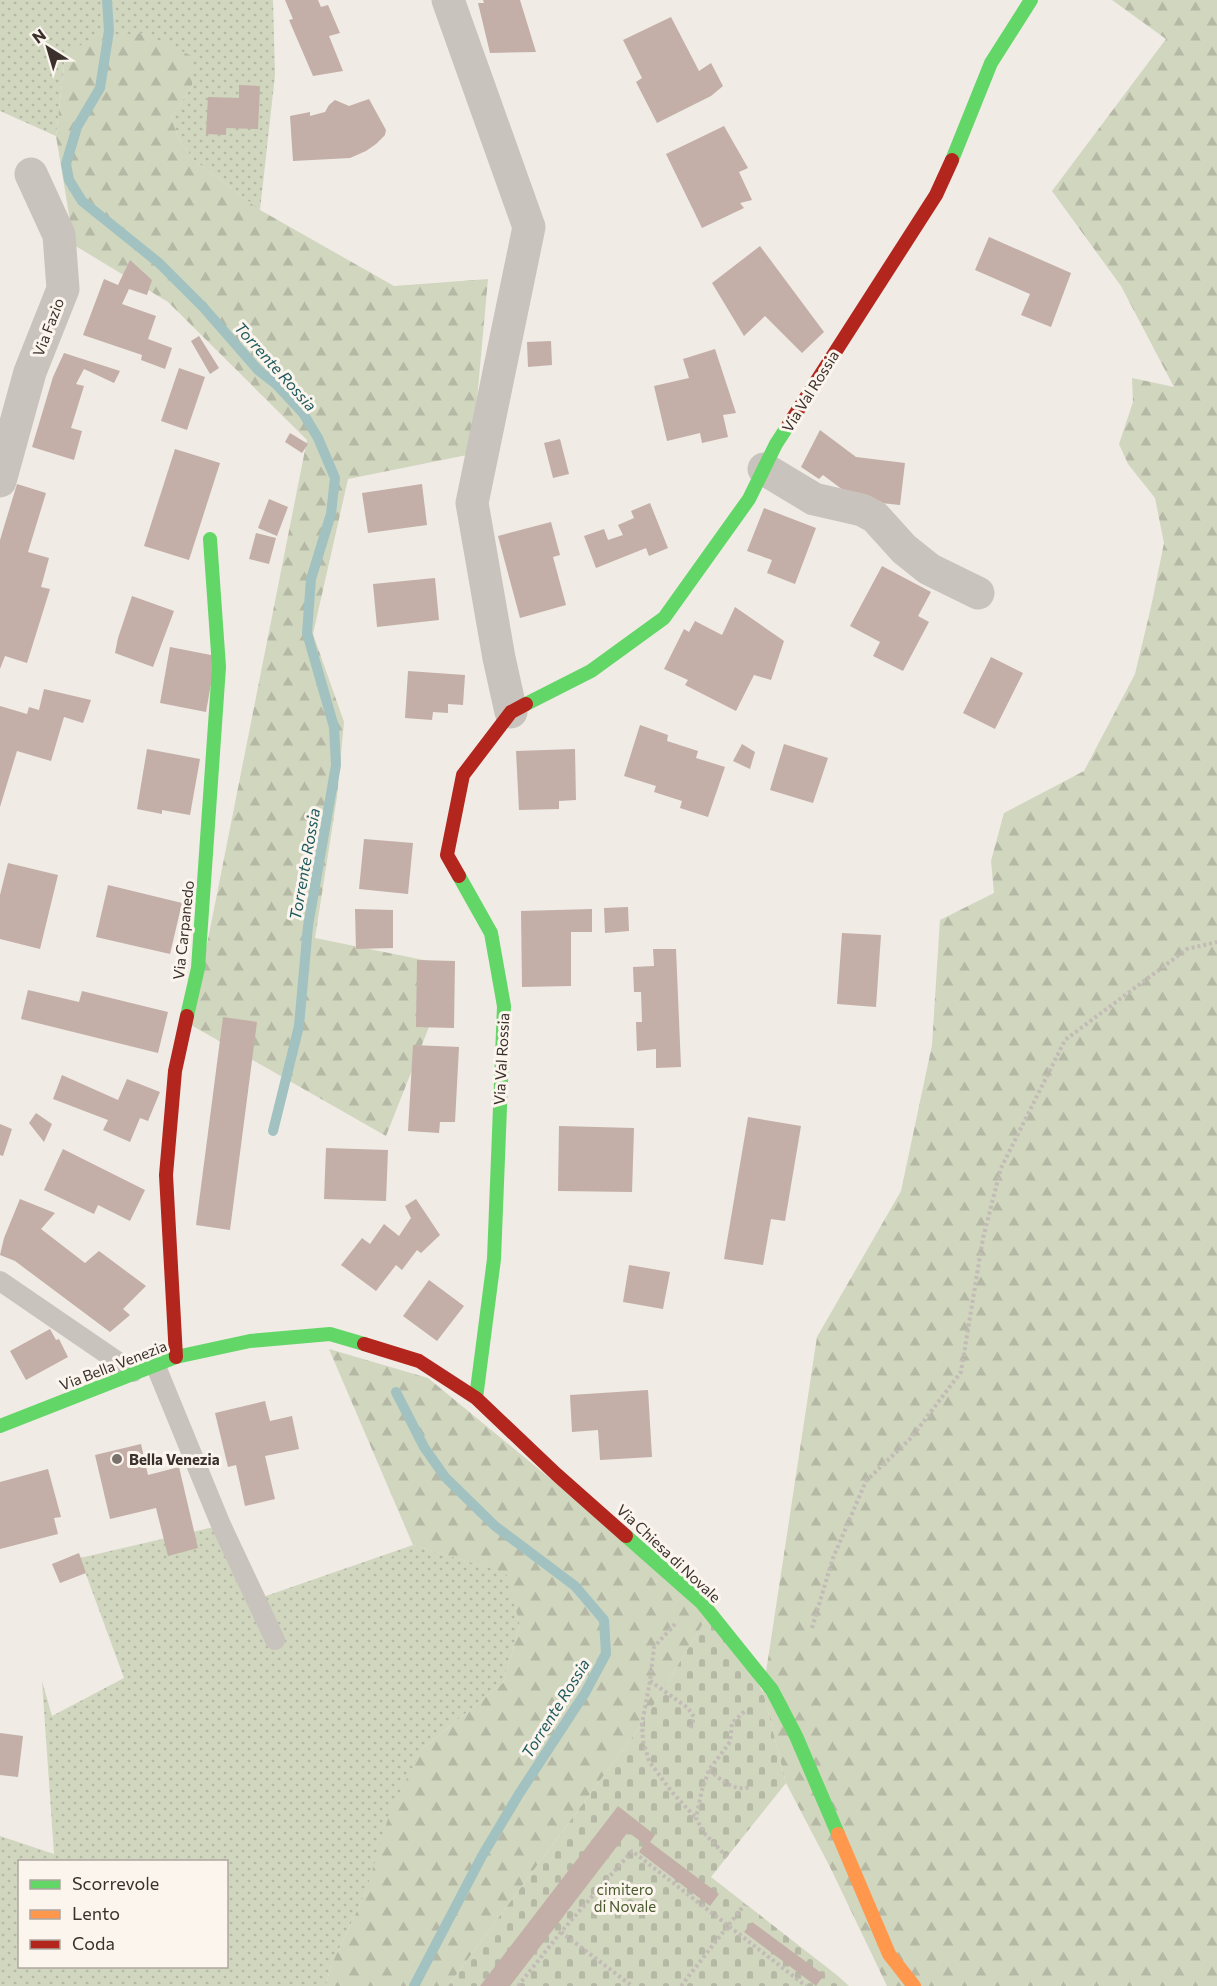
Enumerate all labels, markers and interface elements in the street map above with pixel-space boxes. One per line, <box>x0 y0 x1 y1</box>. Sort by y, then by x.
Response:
north arrow <box>18 18 78 78</box>
text: N <box>28 24 49 47</box>
street label: Via Fazio <box>29 295 67 359</box>
water label: Torrente Rossia <box>231 318 321 414</box>
street label: Via Val Rossia <box>778 347 842 435</box>
water label: Torrente Rossia <box>285 807 323 921</box>
street label: Via Carpanedo <box>169 879 197 981</box>
street label: Via Val Rossia <box>490 1012 512 1106</box>
street label: Via Bella Venezia <box>57 1336 169 1394</box>
place label: Bella Venezia <box>129 1450 220 1468</box>
marker: Bella Venezia <box>110 1452 124 1466</box>
street label: Via Chiesa di Novale <box>613 1500 725 1606</box>
water label: Torrente Rossia <box>517 1655 593 1761</box>
legend <box>18 1860 228 1968</box>
text: Scorrevole <box>72 1872 159 1894</box>
park label: cimitero di Novale <box>594 1880 656 1915</box>
text: Lento <box>72 1902 120 1924</box>
text: Coda <box>72 1932 115 1954</box>

